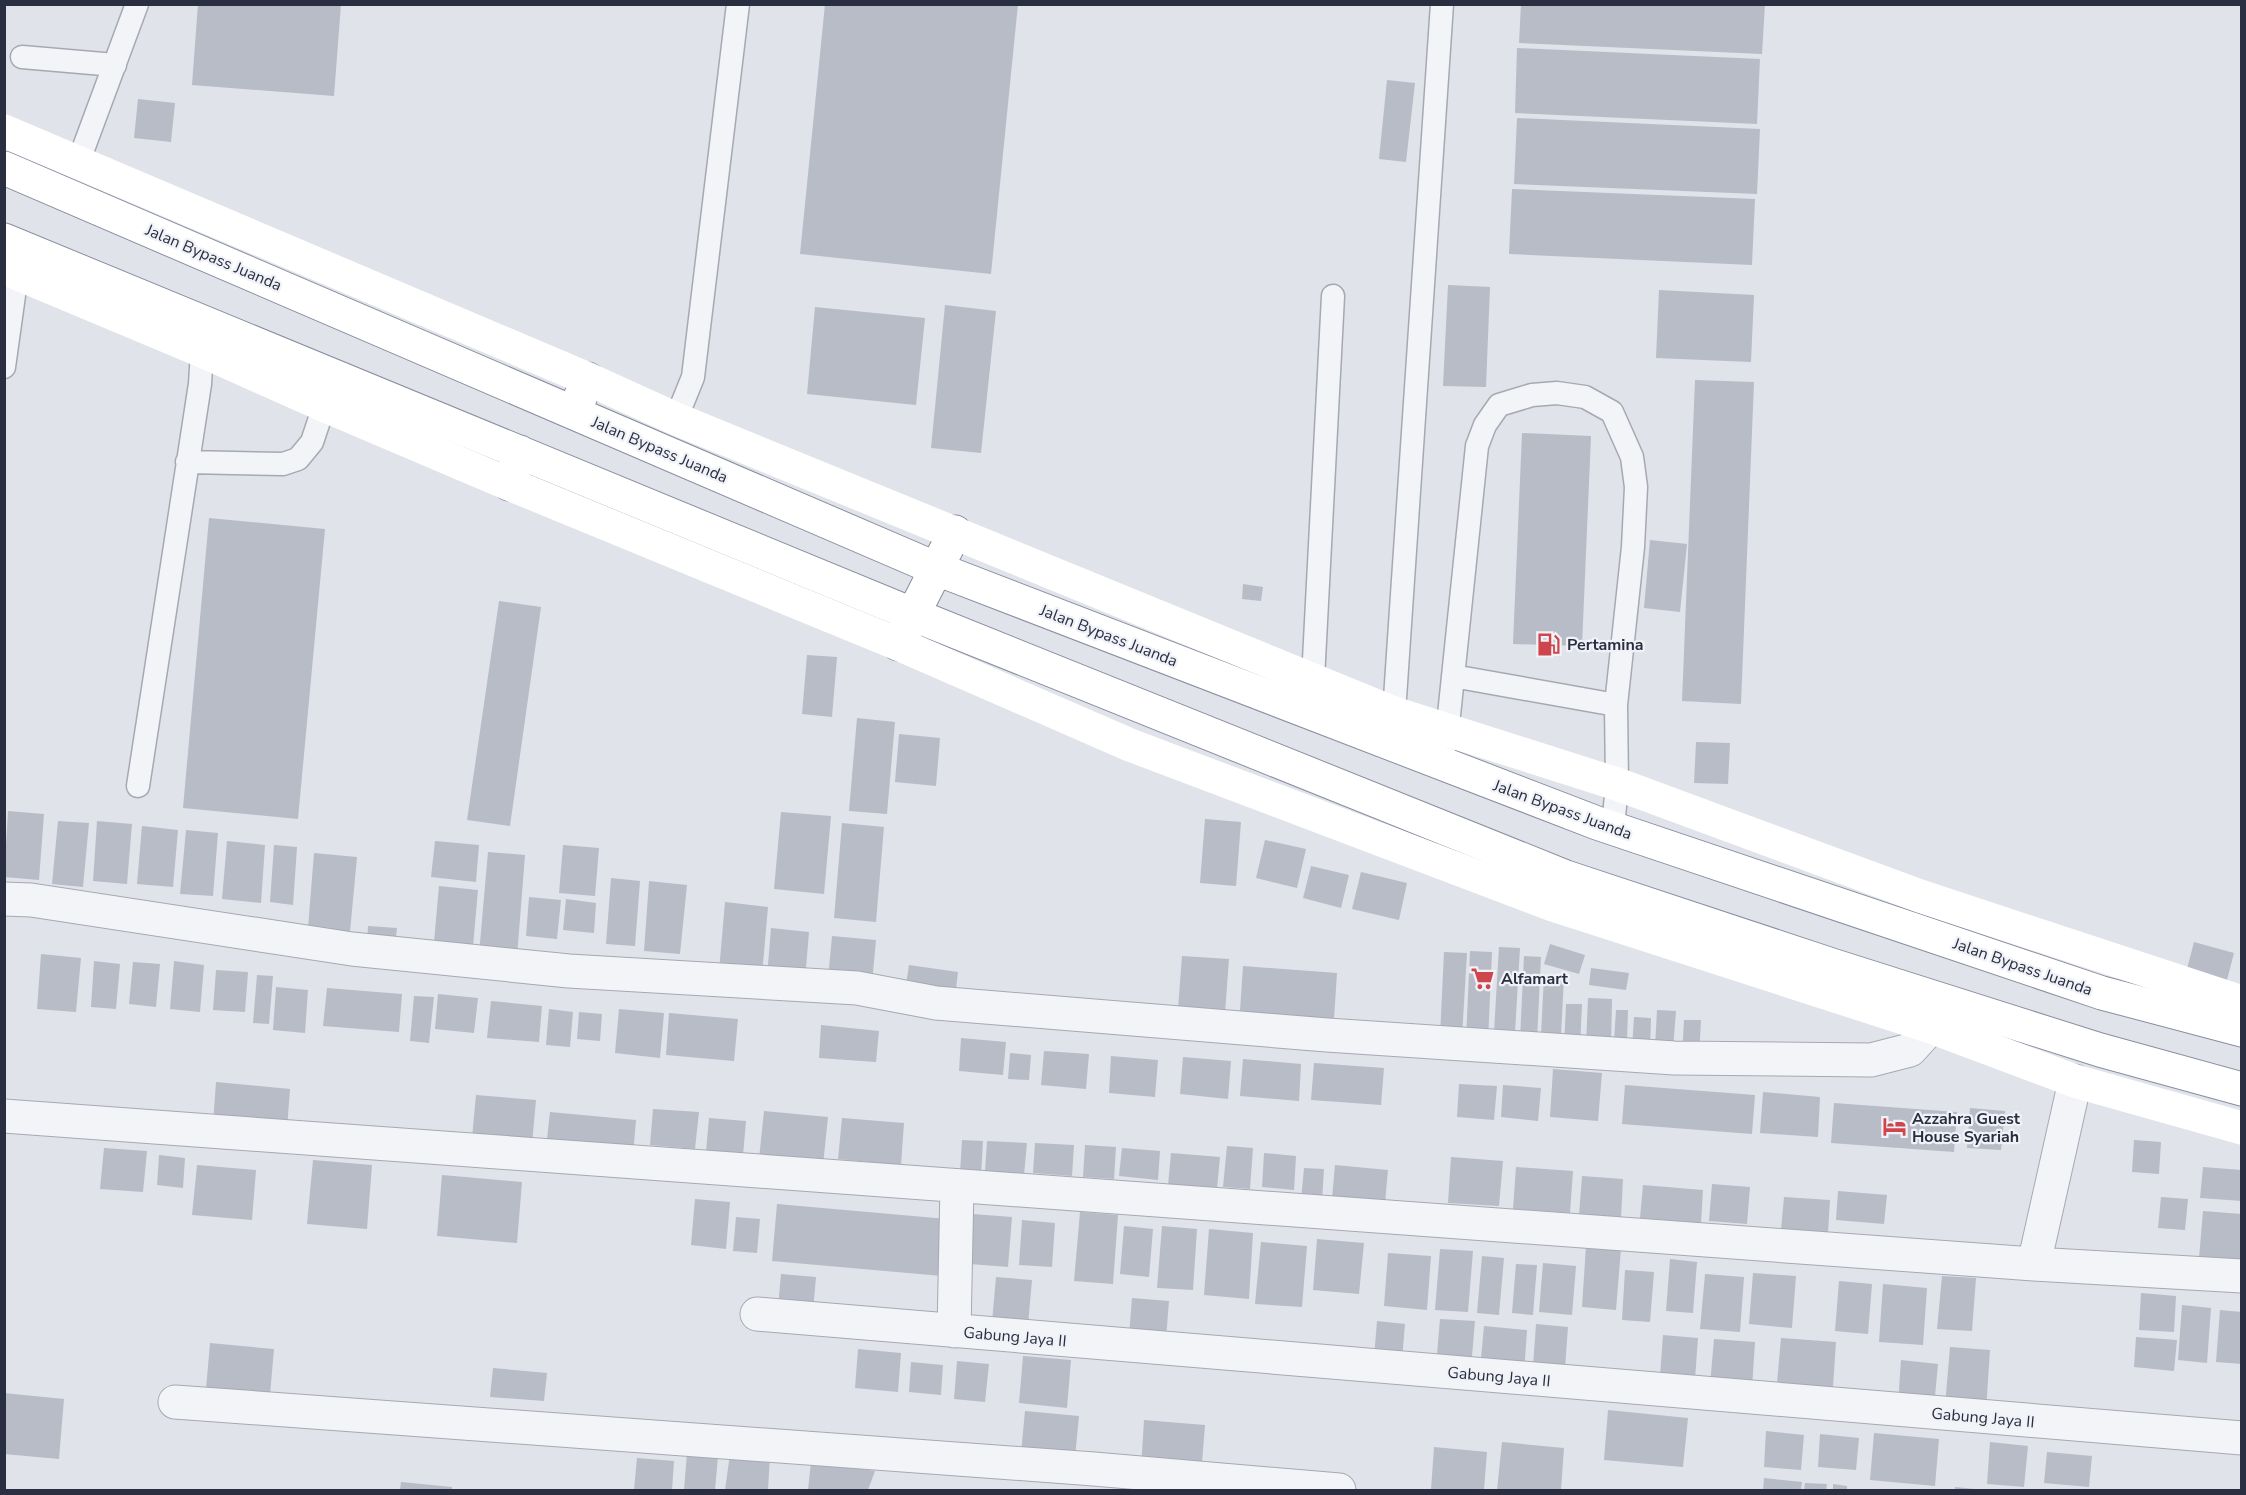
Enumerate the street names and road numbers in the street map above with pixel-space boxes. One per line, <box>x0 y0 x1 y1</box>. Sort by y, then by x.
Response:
street label: Jalan Bypass Juanda <box>141 219 285 297</box>
street label: Jalan Bypass Juanda <box>587 411 731 489</box>
street label: Jalan Bypass Juanda <box>1036 599 1181 672</box>
street label: Jalan Bypass Juanda <box>1489 774 1635 845</box>
street label: Jalan Bypass Juanda <box>1949 932 2095 1001</box>
street label: Gabung Jaya II <box>962 1322 1067 1352</box>
street label: Gabung Jaya II <box>1446 1362 1551 1392</box>
street label: Gabung Jaya II <box>1930 1403 2035 1433</box>

